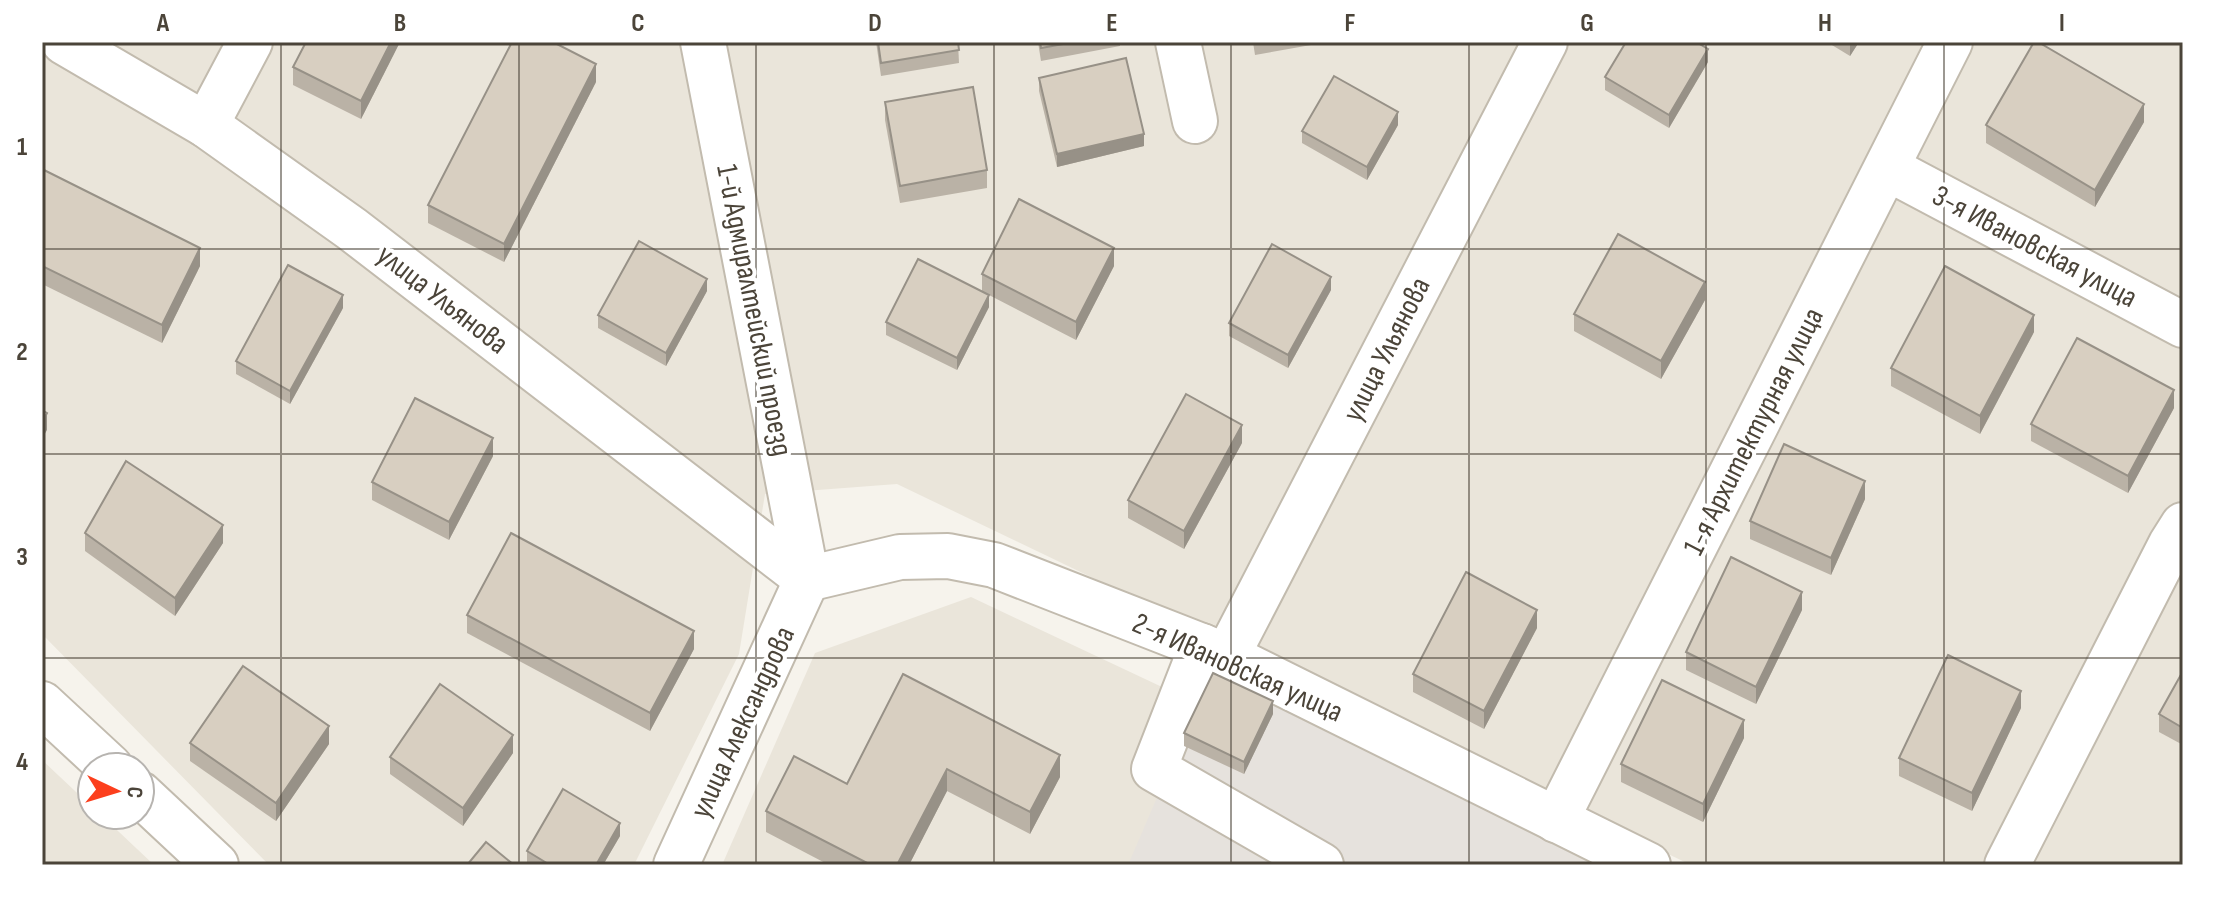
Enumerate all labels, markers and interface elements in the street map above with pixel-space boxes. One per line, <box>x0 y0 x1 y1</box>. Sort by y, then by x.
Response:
text: A <box>156 8 170 39</box>
text: B <box>394 8 406 39</box>
text: C <box>631 8 645 39</box>
text: D <box>868 8 882 39</box>
text: E <box>1106 8 1118 39</box>
text: F <box>1345 8 1356 39</box>
text: G <box>1580 8 1594 39</box>
text: H <box>1818 8 1832 39</box>
text: I <box>2059 8 2065 39</box>
text: 1 <box>17 132 27 163</box>
street label: 1-й Адмиралтейский проезд <box>708 161 800 459</box>
street label: 3-я Ивановская улица <box>1926 178 2143 316</box>
street label: улица Ульянова <box>369 237 515 362</box>
street label: улица Ульянова <box>1335 271 1439 428</box>
street label: 1-я Архитектурная улица <box>1676 302 1832 561</box>
text: 2 <box>16 337 28 368</box>
text: 3 <box>16 542 28 573</box>
street label: 2-я Ивановская улица <box>1127 605 1348 730</box>
street label: улица Александрова <box>683 621 803 824</box>
text: 4 <box>16 747 28 778</box>
north arrow <box>76 751 156 831</box>
text: С <box>121 786 148 799</box>

